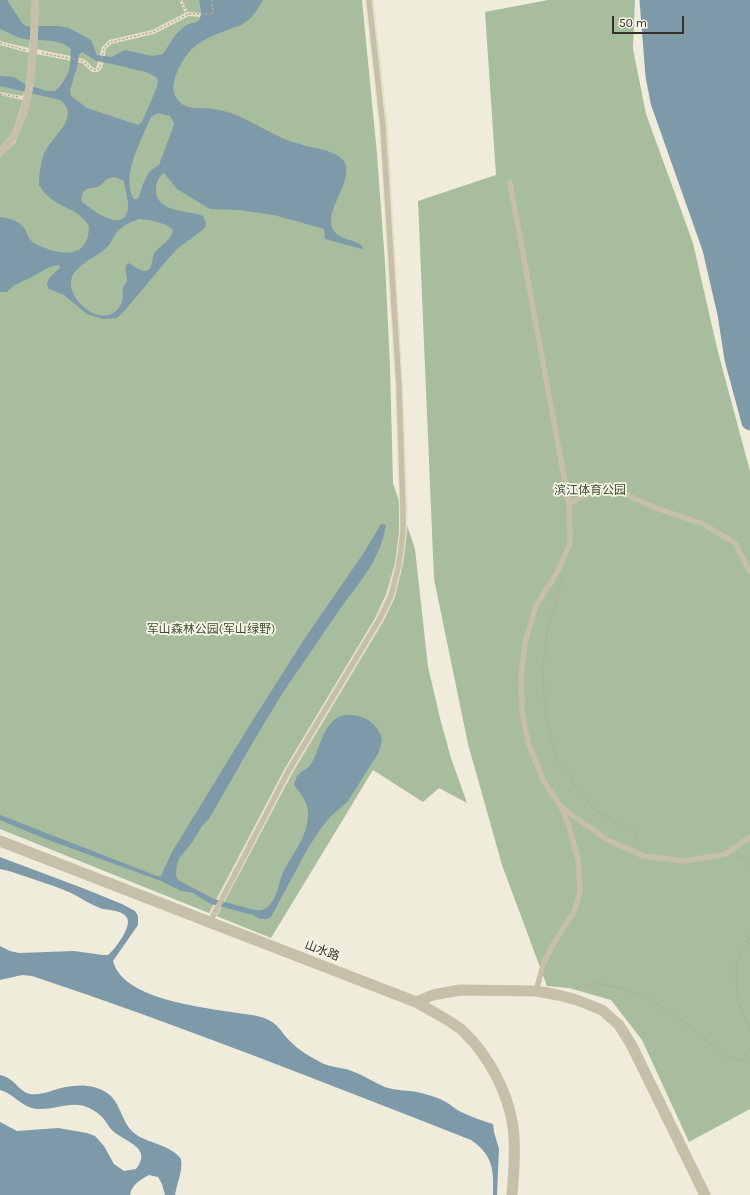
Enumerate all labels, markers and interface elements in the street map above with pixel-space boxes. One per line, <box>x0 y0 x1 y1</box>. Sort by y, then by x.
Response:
scale bar <box>614 8 686 34</box>
text: 50 m <box>619 16 647 30</box>
park label: 滨江体育公园 <box>554 484 626 498</box>
park label: 军山森林公园(军山绿野) <box>147 623 275 637</box>
street label: 山水路 <box>303 938 341 964</box>

